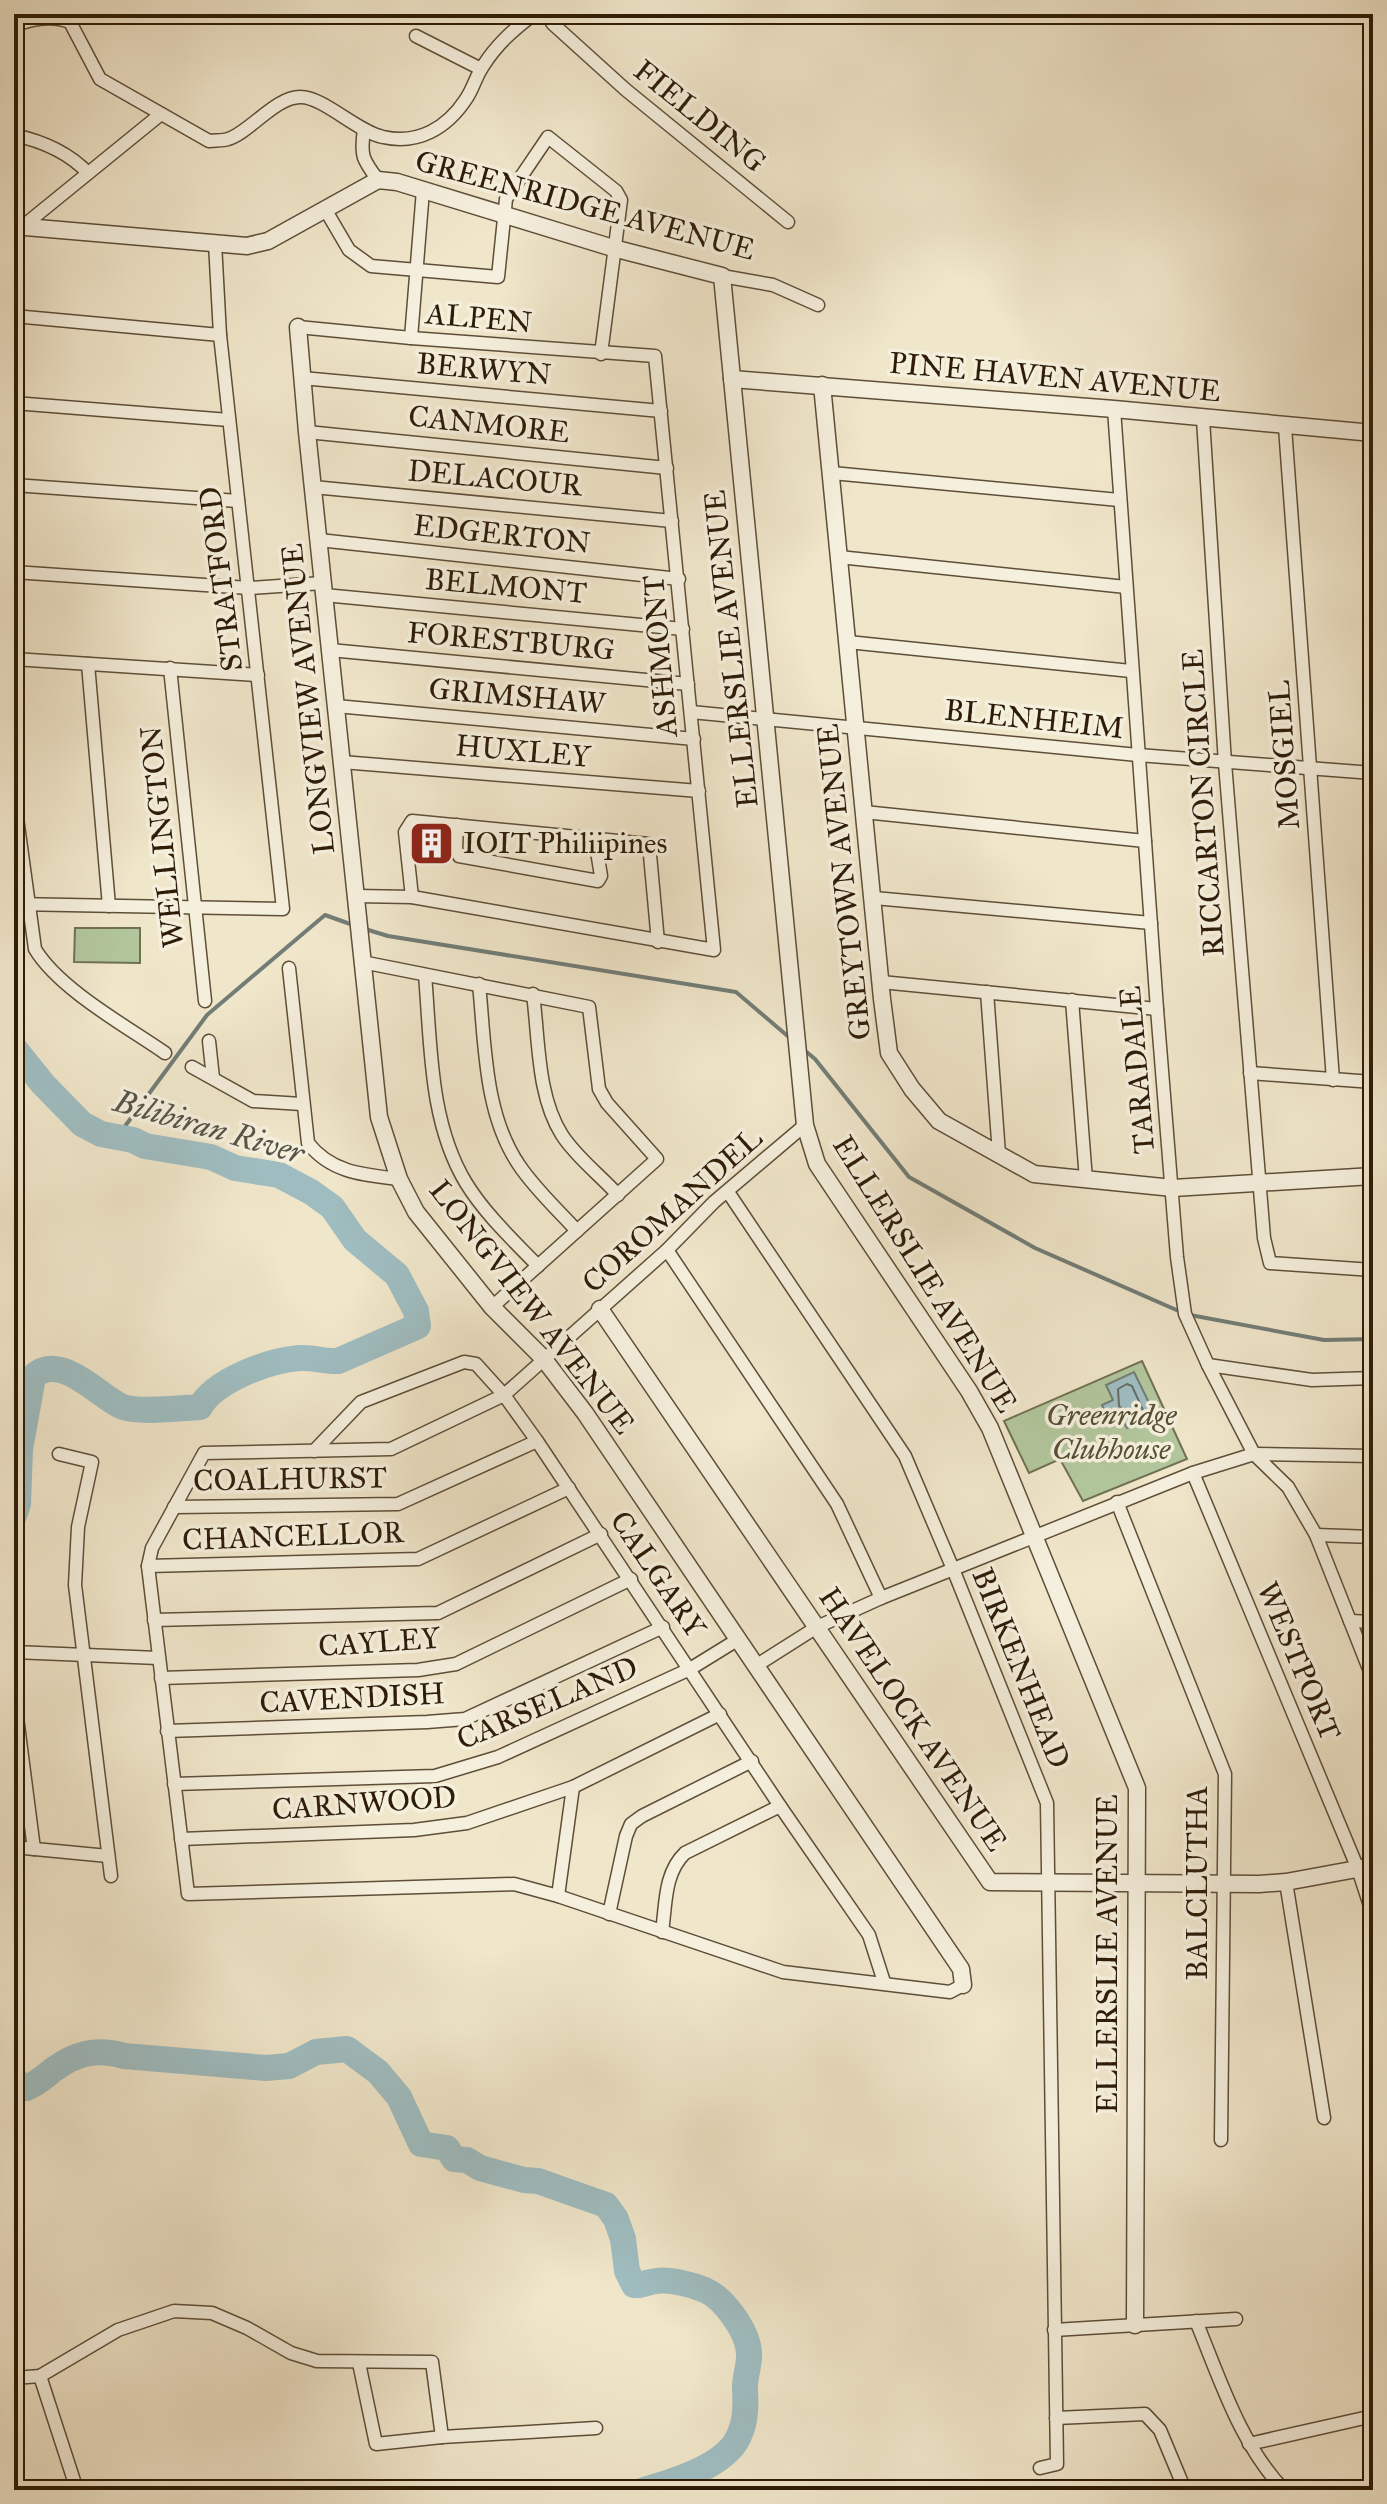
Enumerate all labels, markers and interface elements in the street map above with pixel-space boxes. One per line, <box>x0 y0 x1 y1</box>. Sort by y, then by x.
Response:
street label: FIELDING <box>627 52 773 180</box>
street label: GREENRIDGE AVENUE <box>411 142 759 268</box>
street label: ALPEN <box>422 295 534 341</box>
street label: BERWYN <box>415 345 553 393</box>
street label: PINE HAVEN AVENUE <box>888 345 1222 409</box>
street label: CANMORE <box>407 398 571 450</box>
street label: DELACOUR <box>406 452 585 504</box>
street label: STRATFORD <box>192 485 250 673</box>
street label: ELLERSLIE AVENUE <box>696 488 766 810</box>
street label: EDGERTON <box>412 507 592 561</box>
street label: LONGVIEW AVENUE <box>274 542 342 856</box>
street label: BELMONT <box>424 561 588 611</box>
street label: ASHMONT <box>635 574 685 740</box>
street label: FORESTBURG <box>406 614 616 668</box>
street label: RICCARTON CIRCLE <box>1174 648 1232 958</box>
street label: GRIMSHAW <box>427 670 608 722</box>
street label: MOSGIEL <box>1261 679 1307 831</box>
street label: BLENHEIM <box>943 692 1125 746</box>
street label: GREYTOWN AVENUE <box>809 722 879 1042</box>
street label: WELLINGTON <box>132 724 192 950</box>
street label: HUXLEY <box>454 727 593 775</box>
building icon: IOIT Philiipines <box>408 819 456 867</box>
place label: IOIT Philiipines <box>463 825 667 861</box>
street label: TARADALE <box>1112 984 1162 1156</box>
water label: Bilibiran River <box>108 1081 310 1173</box>
street label: COROMANDEL <box>575 1120 769 1300</box>
street label: ELLERSLIE AVENUE <box>825 1129 1025 1419</box>
street label: LONGVIEW AVENUE <box>422 1173 642 1441</box>
park label: Greenridge Clubhouse <box>1046 1397 1177 1467</box>
street label: COALHURST <box>193 1459 387 1499</box>
street label: CALGARY <box>603 1504 714 1645</box>
street label: CHANCELLOR <box>182 1514 405 1558</box>
street label: BIRKENHEAD <box>964 1562 1078 1774</box>
street label: WESTPORT <box>1249 1576 1349 1746</box>
street label: HAVELOCK AVENUE <box>811 1580 1015 1858</box>
street label: CAYLEY <box>317 1620 442 1664</box>
street label: CARSELAND <box>451 1649 643 1757</box>
street label: CAVENDISH <box>258 1675 446 1721</box>
street label: CARNWOOD <box>271 1779 457 1827</box>
street label: BALCLUTHA <box>1179 1786 1215 1980</box>
street label: ELLERSLIE AVENUE <box>1089 1794 1125 2114</box>

